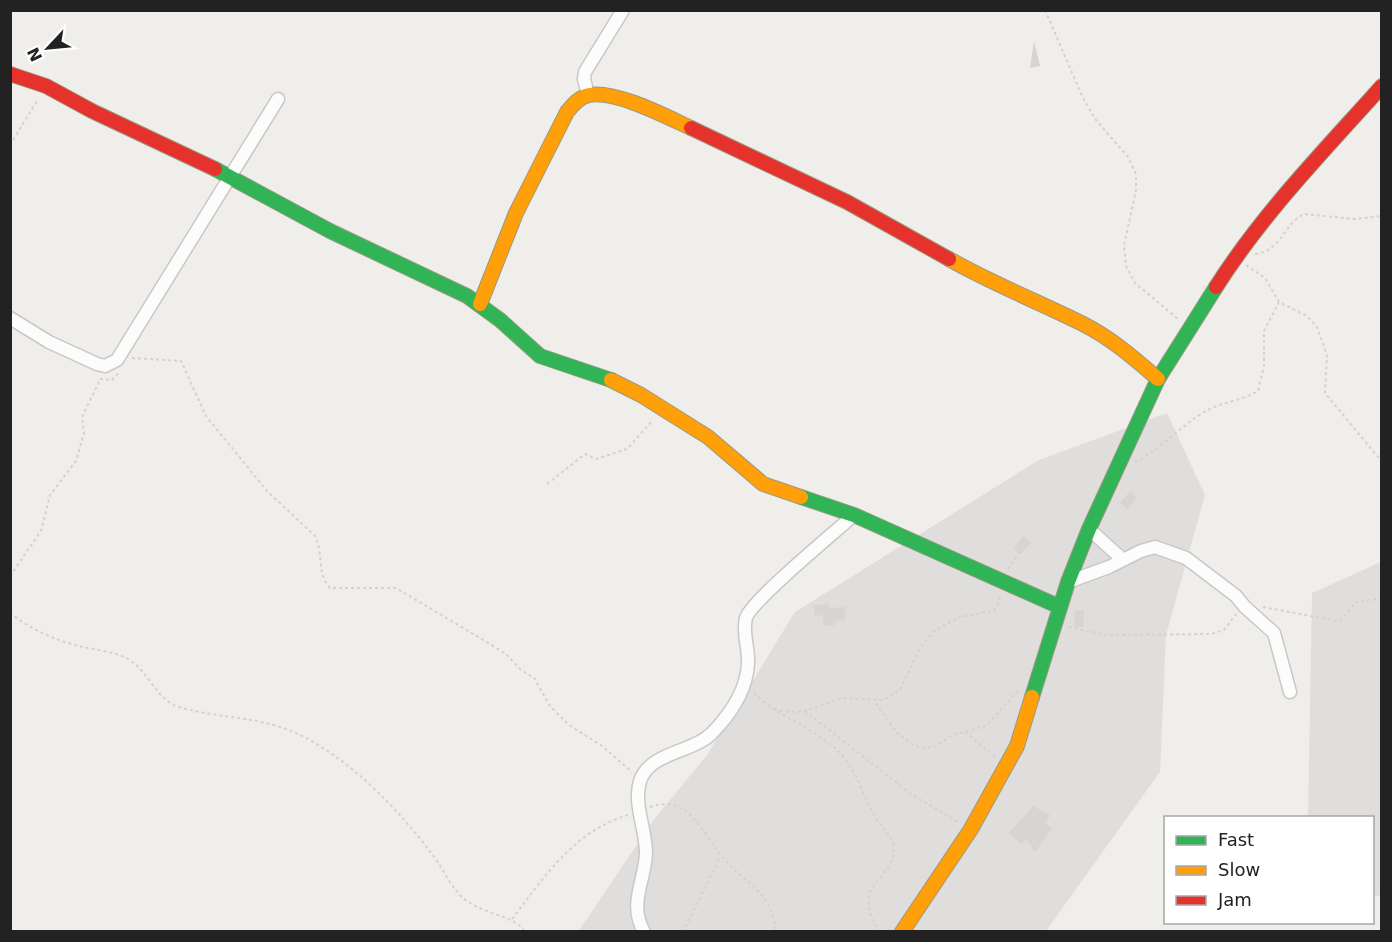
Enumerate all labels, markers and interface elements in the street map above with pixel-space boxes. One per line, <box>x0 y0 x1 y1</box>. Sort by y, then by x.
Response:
north arrow <box>18 18 78 78</box>
text: N <box>23 44 46 65</box>
legend <box>1164 816 1374 924</box>
text: Fast <box>1218 829 1254 850</box>
text: Slow <box>1218 859 1260 880</box>
text: Jam <box>1217 889 1252 910</box>

